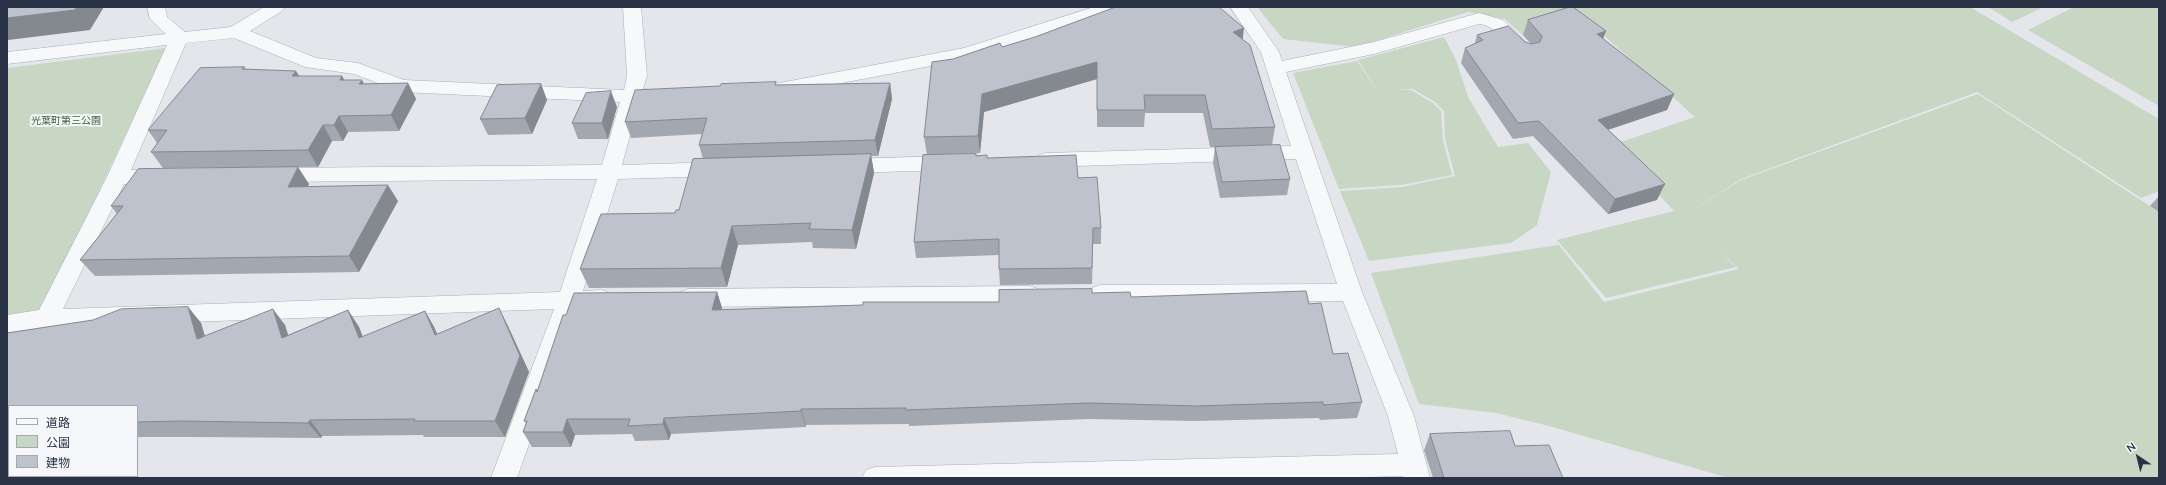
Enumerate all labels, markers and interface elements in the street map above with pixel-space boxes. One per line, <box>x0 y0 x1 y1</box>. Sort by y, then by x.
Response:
park label: 光葉町第三公園 <box>31 115 101 127</box>
legend <box>8 405 138 477</box>
text: 道路 <box>46 415 70 430</box>
text: 公園 <box>46 435 70 450</box>
north arrow <box>2118 437 2158 477</box>
text: N <box>2124 439 2138 455</box>
text: 建物 <box>46 455 70 470</box>

